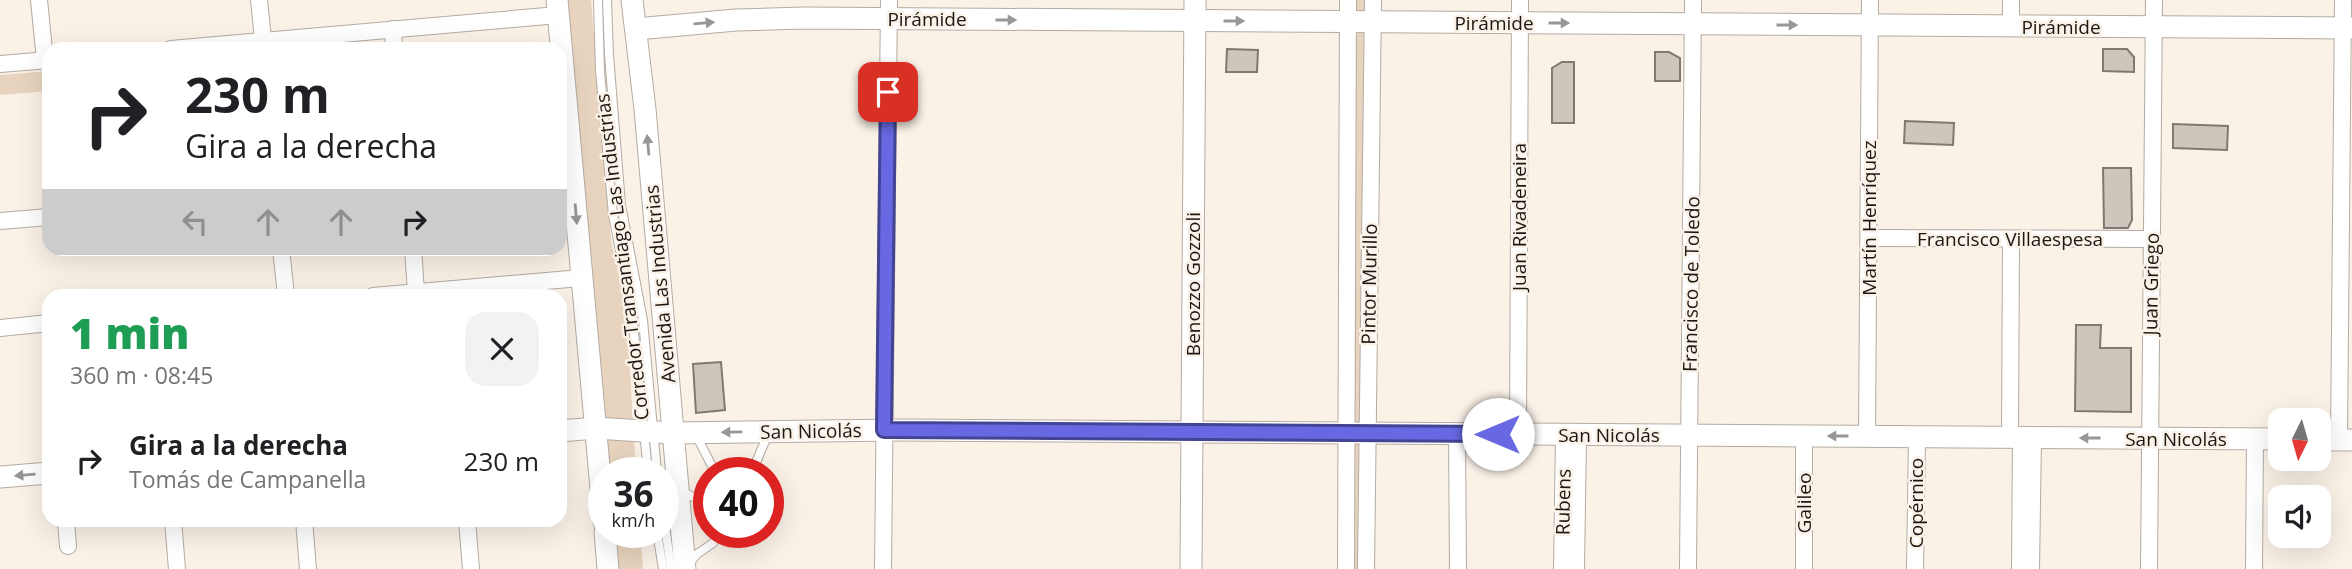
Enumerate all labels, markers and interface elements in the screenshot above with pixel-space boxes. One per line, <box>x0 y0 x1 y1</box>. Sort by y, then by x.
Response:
street label: Pirámide <box>887 6 967 32</box>
street label: Pirámide <box>1454 10 1534 36</box>
one-way arrow <box>996 14 1018 26</box>
street label: Pirámide <box>2021 14 2101 40</box>
one-way arrow <box>1223 15 1245 27</box>
one-way arrow <box>693 17 715 28</box>
one-way arrow <box>1549 17 1571 29</box>
one-way arrow <box>1776 19 1798 31</box>
text: 230 m <box>185 61 330 127</box>
pin <box>858 62 918 122</box>
icon: right <box>70 70 161 161</box>
icon: arrive <box>869 73 907 111</box>
street label: Corredor Transantiago Las Industrias <box>589 92 655 422</box>
text: Gira a la derecha <box>185 124 437 167</box>
one-way arrow <box>642 134 653 156</box>
street label: Martín Henríquez <box>1856 140 1882 296</box>
street label: Juan Rivadeneira <box>1506 143 1532 293</box>
street label: Avenida Las Industrias <box>638 184 682 384</box>
street label: Francisco de Toledo <box>1676 196 1706 372</box>
icon: left <box>176 203 214 241</box>
icon: ahead <box>249 203 287 241</box>
icon: ahead <box>322 203 360 241</box>
icon: right <box>395 203 433 241</box>
one-way arrow <box>571 204 582 226</box>
street label: Benozzo Gozzoli <box>1180 212 1206 356</box>
street label: Pintor Murillo <box>1355 223 1383 345</box>
street label: Francisco Villaespesa <box>1917 226 2103 252</box>
street label: Juan Griego <box>2137 232 2165 338</box>
text: 1 min <box>70 304 189 361</box>
button: close <box>465 312 539 386</box>
text: 360 m · 08:45 <box>70 359 213 391</box>
position arrow <box>1461 397 1535 471</box>
north arrow <box>2268 408 2331 471</box>
map controls <box>2268 408 2331 548</box>
street label: San Nicolás <box>760 417 862 445</box>
street label: San Nicolás <box>1558 422 1660 448</box>
one-way arrow <box>720 426 742 438</box>
street label: San Nicolás <box>2125 426 2227 452</box>
text: Gira a la derecha <box>129 427 348 463</box>
one-way arrow <box>1826 430 1848 442</box>
one-way arrow <box>2078 432 2100 444</box>
icon: right <box>70 442 108 480</box>
text: 230 m <box>464 443 539 479</box>
speed limit sign: 40 <box>693 457 784 548</box>
street label: Copérnico <box>1903 458 1929 548</box>
text: Tomás de Campanella <box>129 463 366 495</box>
street label: Rubens <box>1549 469 1577 535</box>
one-way arrow <box>13 470 35 481</box>
text: 36 <box>613 470 654 517</box>
street label: Galileo <box>1791 473 1817 533</box>
button: sound <box>2268 485 2331 548</box>
text: km/h <box>612 508 655 532</box>

